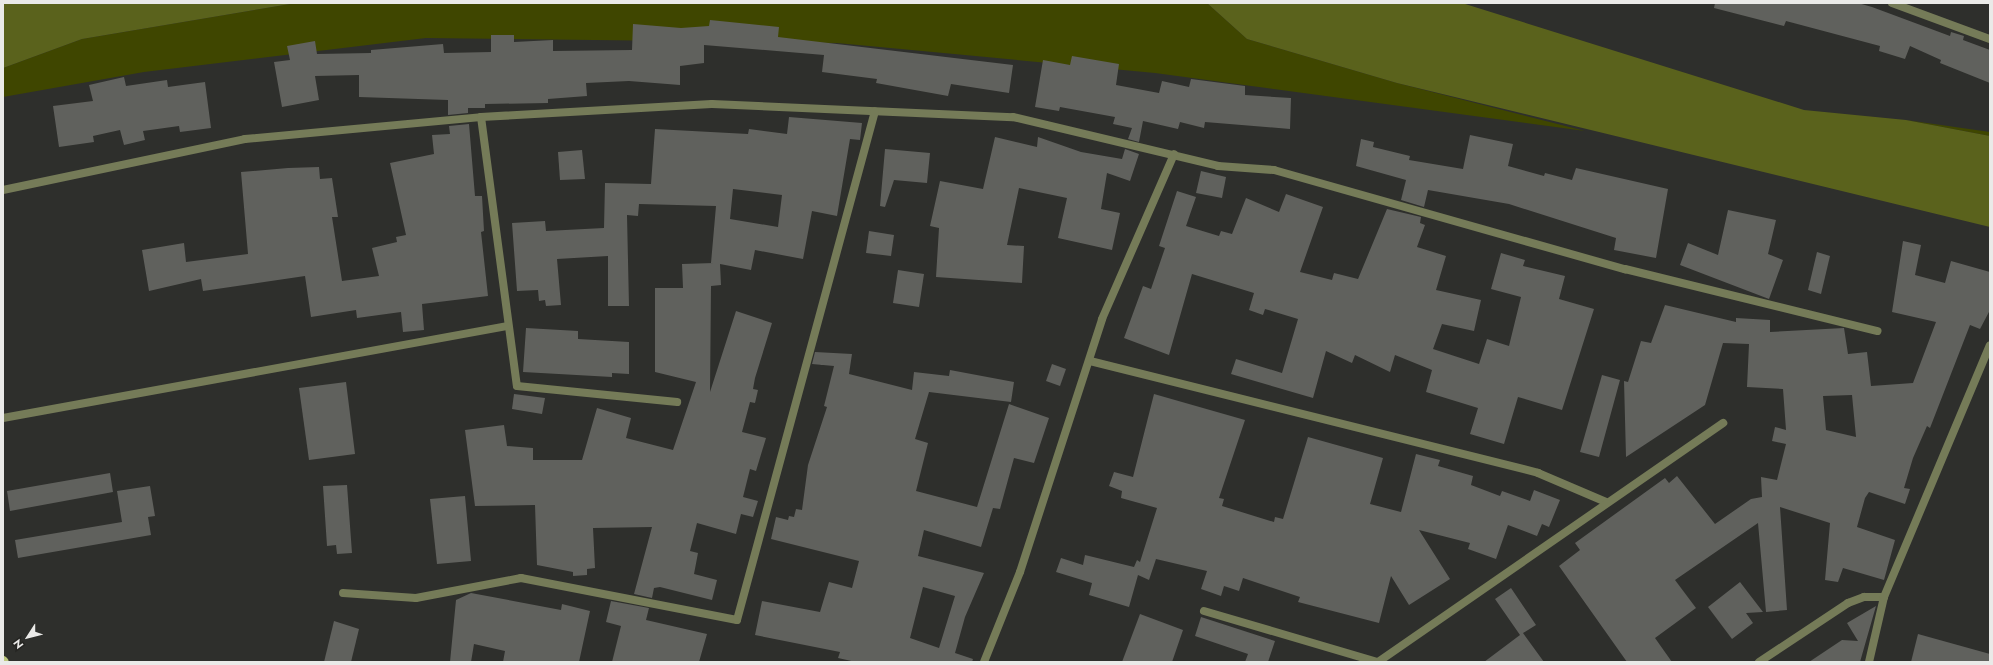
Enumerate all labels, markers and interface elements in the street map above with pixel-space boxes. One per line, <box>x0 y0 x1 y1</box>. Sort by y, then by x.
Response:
north arrow <box>8 617 48 657</box>
text: N <box>9 636 27 652</box>

